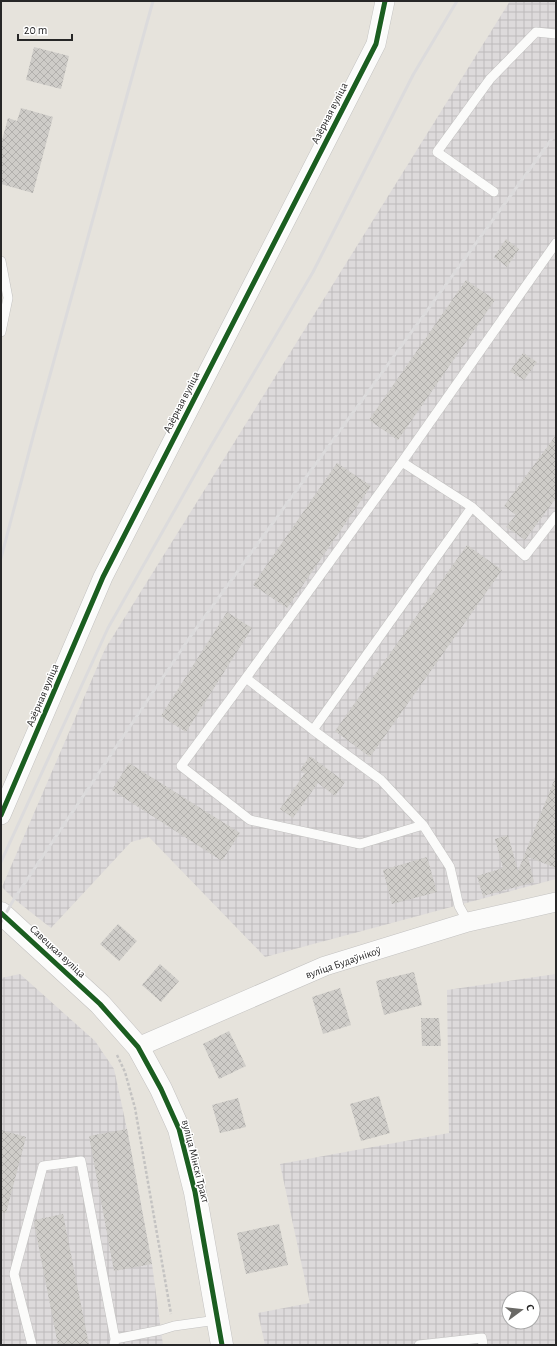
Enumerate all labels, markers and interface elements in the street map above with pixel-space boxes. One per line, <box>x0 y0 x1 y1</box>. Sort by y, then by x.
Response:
scale bar <box>18 16 72 42</box>
text: 20 m <box>24 24 47 36</box>
street label: Азёрная вуліца <box>309 81 350 146</box>
street label: Азёрная вуліца <box>161 370 202 435</box>
street label: Азёрная вуліца <box>24 662 61 728</box>
street label: Савецкая вуліца <box>28 923 88 980</box>
street label: вуліца Будаўнікоў <box>304 944 383 981</box>
street label: вуліца Мінскі Тракт <box>180 1118 211 1204</box>
north arrow <box>501 1290 541 1330</box>
text: С <box>524 1303 536 1312</box>

